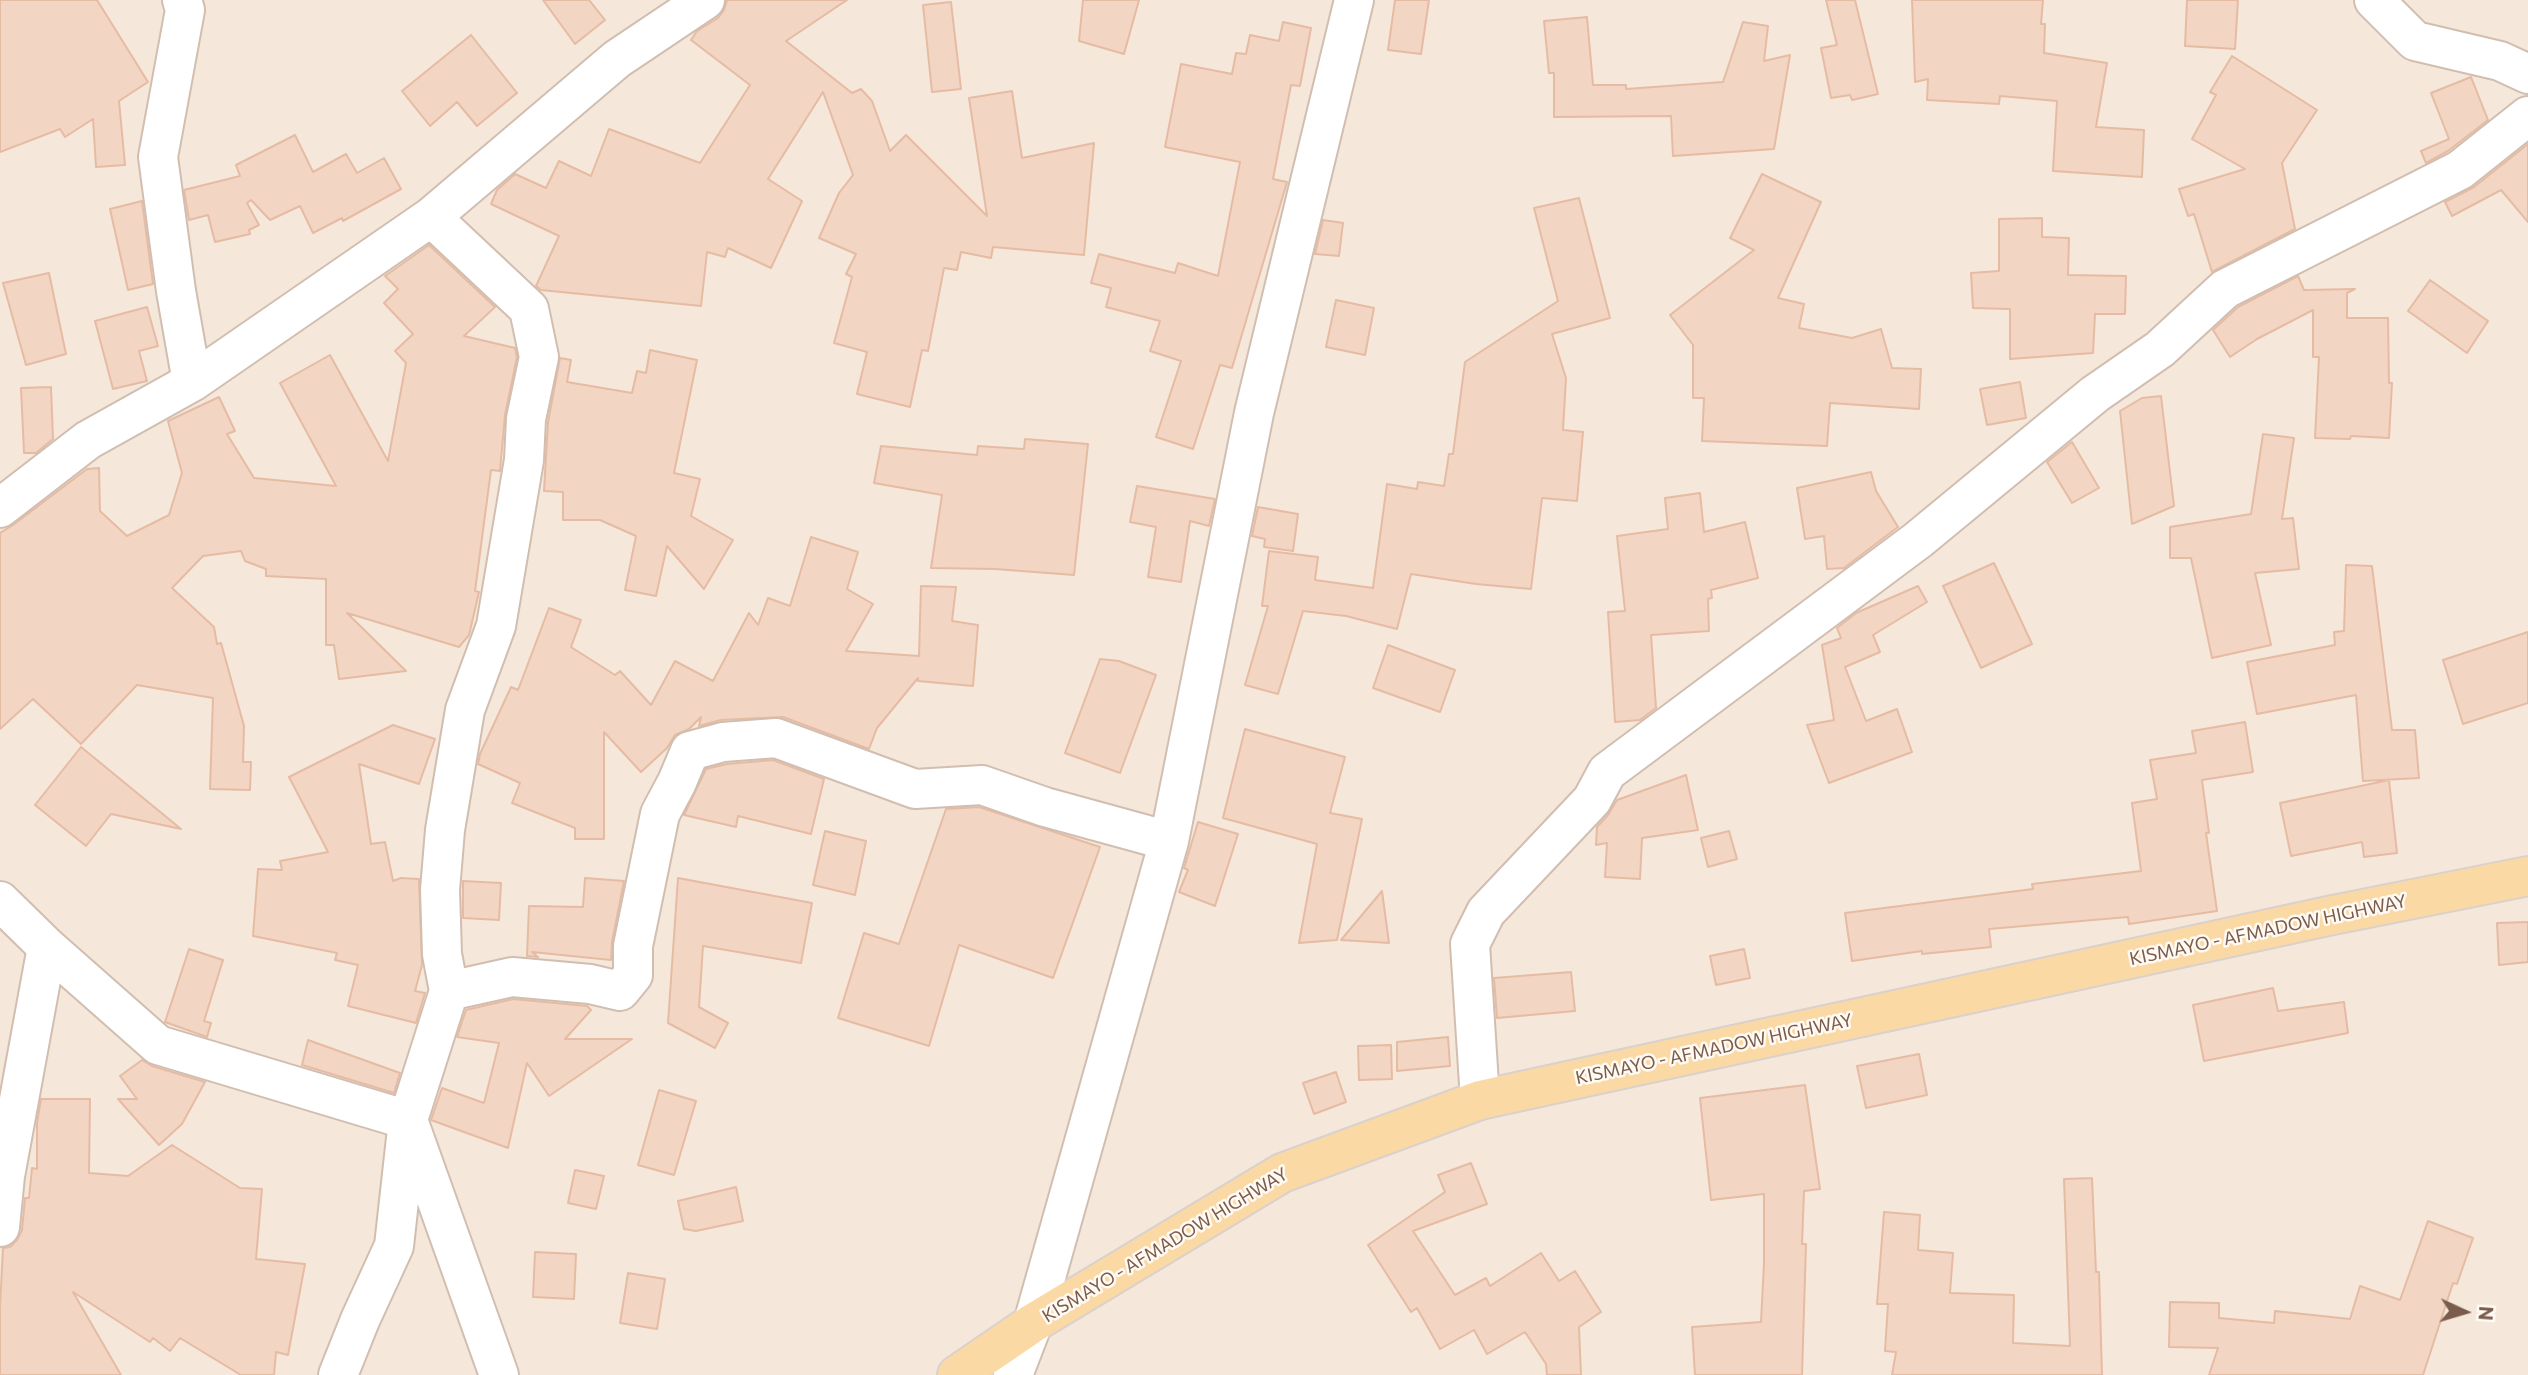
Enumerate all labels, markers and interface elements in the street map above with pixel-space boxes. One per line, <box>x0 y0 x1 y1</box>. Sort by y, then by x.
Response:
street label: KISMAYO - AFMADOW HIGHWAY <box>2128 890 2408 970</box>
street label: KISMAYO - AFMADOW HIGHWAY <box>1574 1009 1854 1089</box>
street label: KISMAYO - AFMADOW HIGHWAY <box>1038 1163 1292 1327</box>
north arrow <box>2430 1277 2500 1347</box>
text: N <box>2474 1306 2498 1321</box>

